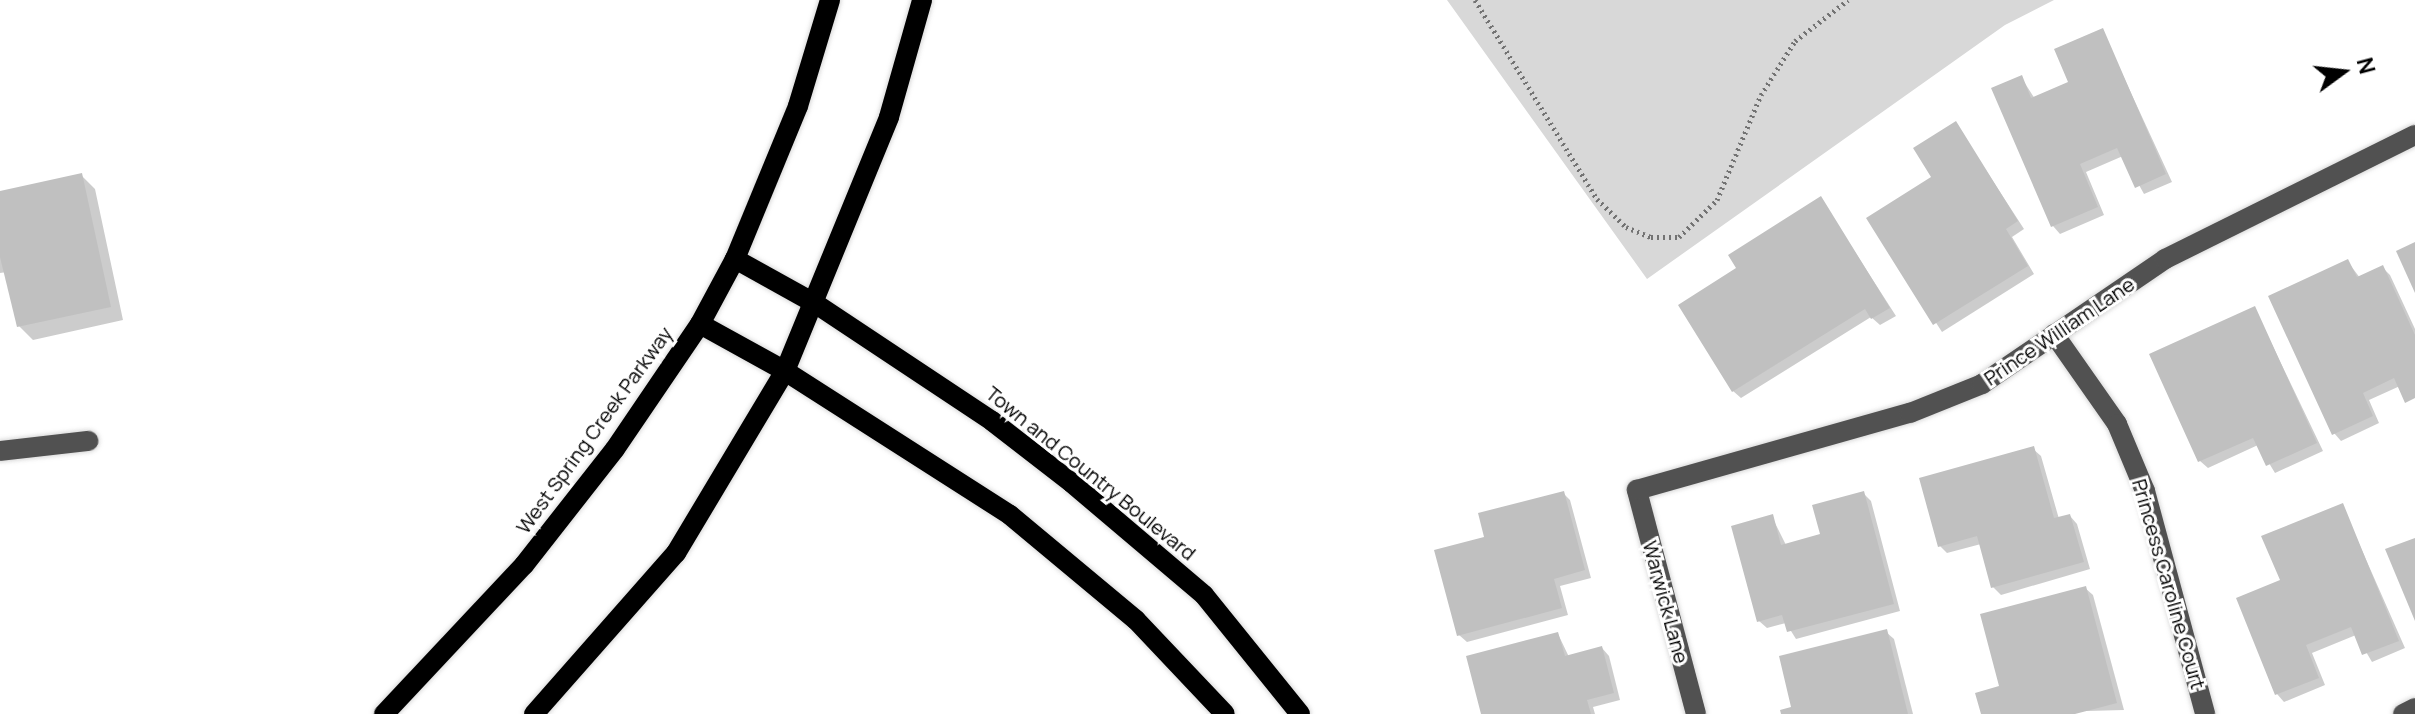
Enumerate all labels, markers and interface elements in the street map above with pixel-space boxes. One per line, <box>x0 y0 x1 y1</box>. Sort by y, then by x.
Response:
north arrow <box>2303 32 2383 112</box>
text: N <box>2350 54 2383 77</box>
street label: Prince William Lane <box>1979 272 2139 390</box>
street label: West Spring Creek Parkway <box>511 322 677 538</box>
street label: Town and Country Boulevard <box>981 381 1201 565</box>
street label: Princess Caroline Court <box>2127 476 2211 692</box>
street label: Warwick Lane <box>1638 538 1694 666</box>

